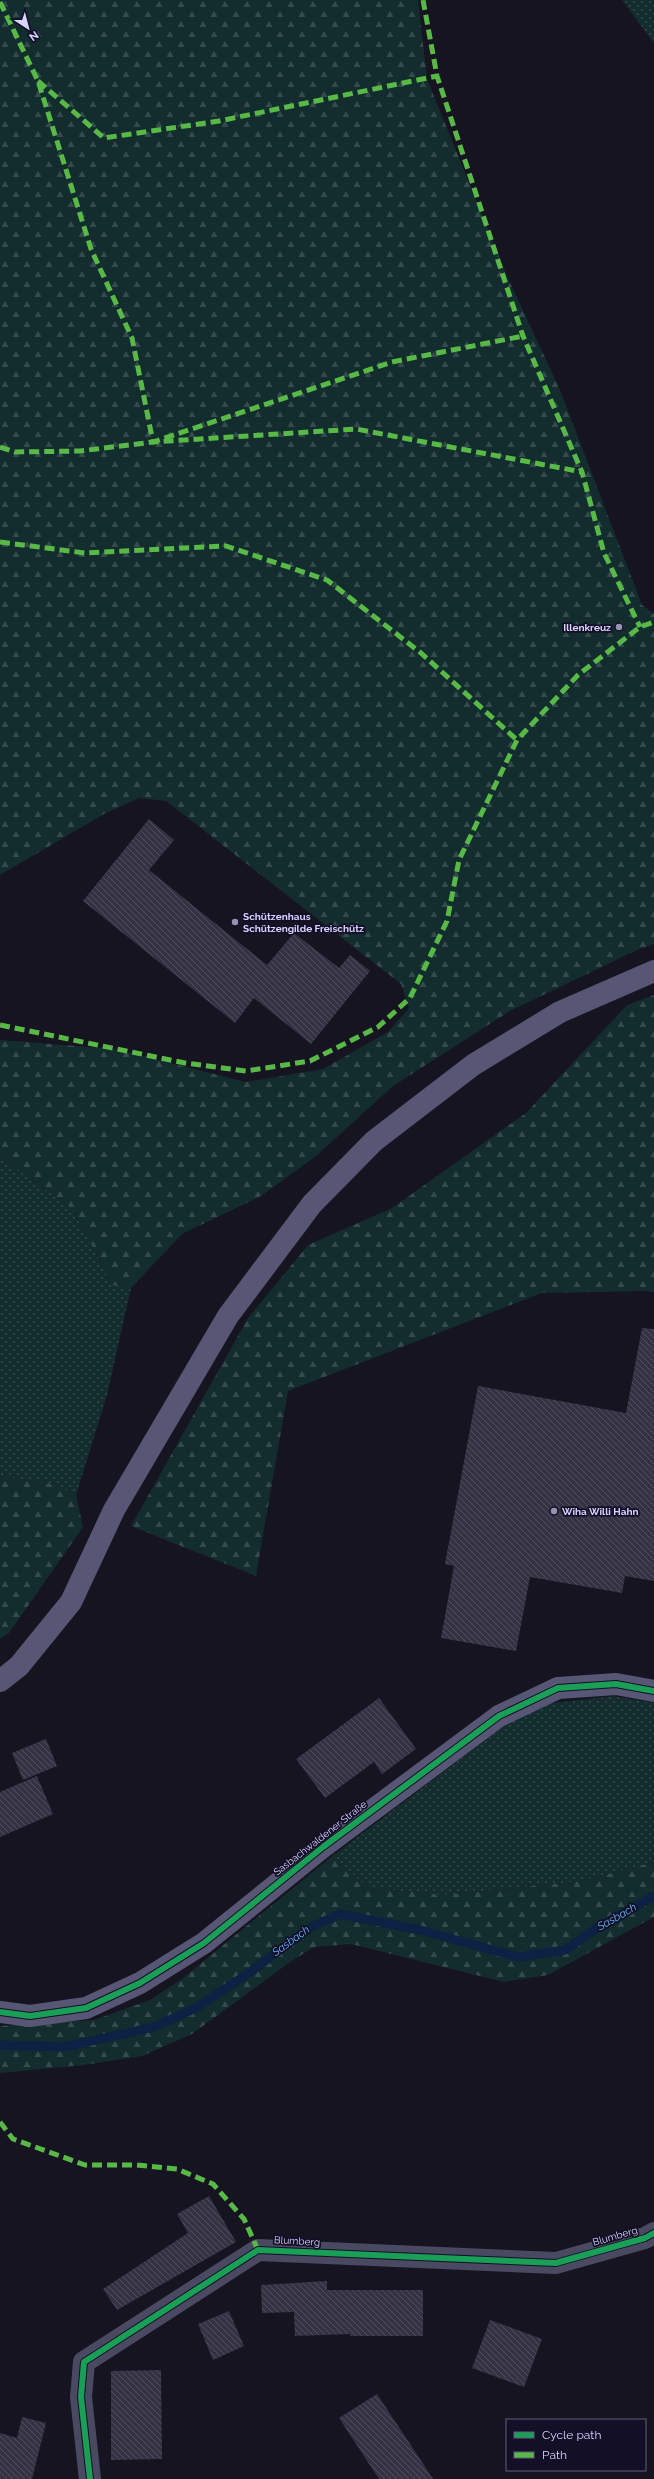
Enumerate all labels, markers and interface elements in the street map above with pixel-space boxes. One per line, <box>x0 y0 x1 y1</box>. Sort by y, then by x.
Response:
north arrow <box>8 8 48 48</box>
text: N <box>26 28 41 43</box>
place label: Illenkreuz <box>563 622 611 633</box>
marker: Illenkreuz <box>614 622 624 632</box>
place label: Schützenhaus Schützengilde Freischütz <box>243 911 364 934</box>
marker: Schützenhaus Schützengilde Freischütz <box>230 917 240 927</box>
marker: Wiha Willi Hahn <box>549 1506 559 1516</box>
place label: Wiha Willi Hahn <box>562 1506 639 1517</box>
street label: Sasbachwaldener Straße <box>271 1798 369 1878</box>
water label: Sasbach <box>594 1901 639 1934</box>
water label: Sasbach <box>269 1923 312 1960</box>
street label: Blumberg <box>591 2224 639 2248</box>
street label: Blumberg <box>274 2234 320 2248</box>
legend <box>506 2419 646 2471</box>
text: Cycle path <box>542 2428 601 2442</box>
text: Path <box>542 2448 567 2462</box>

